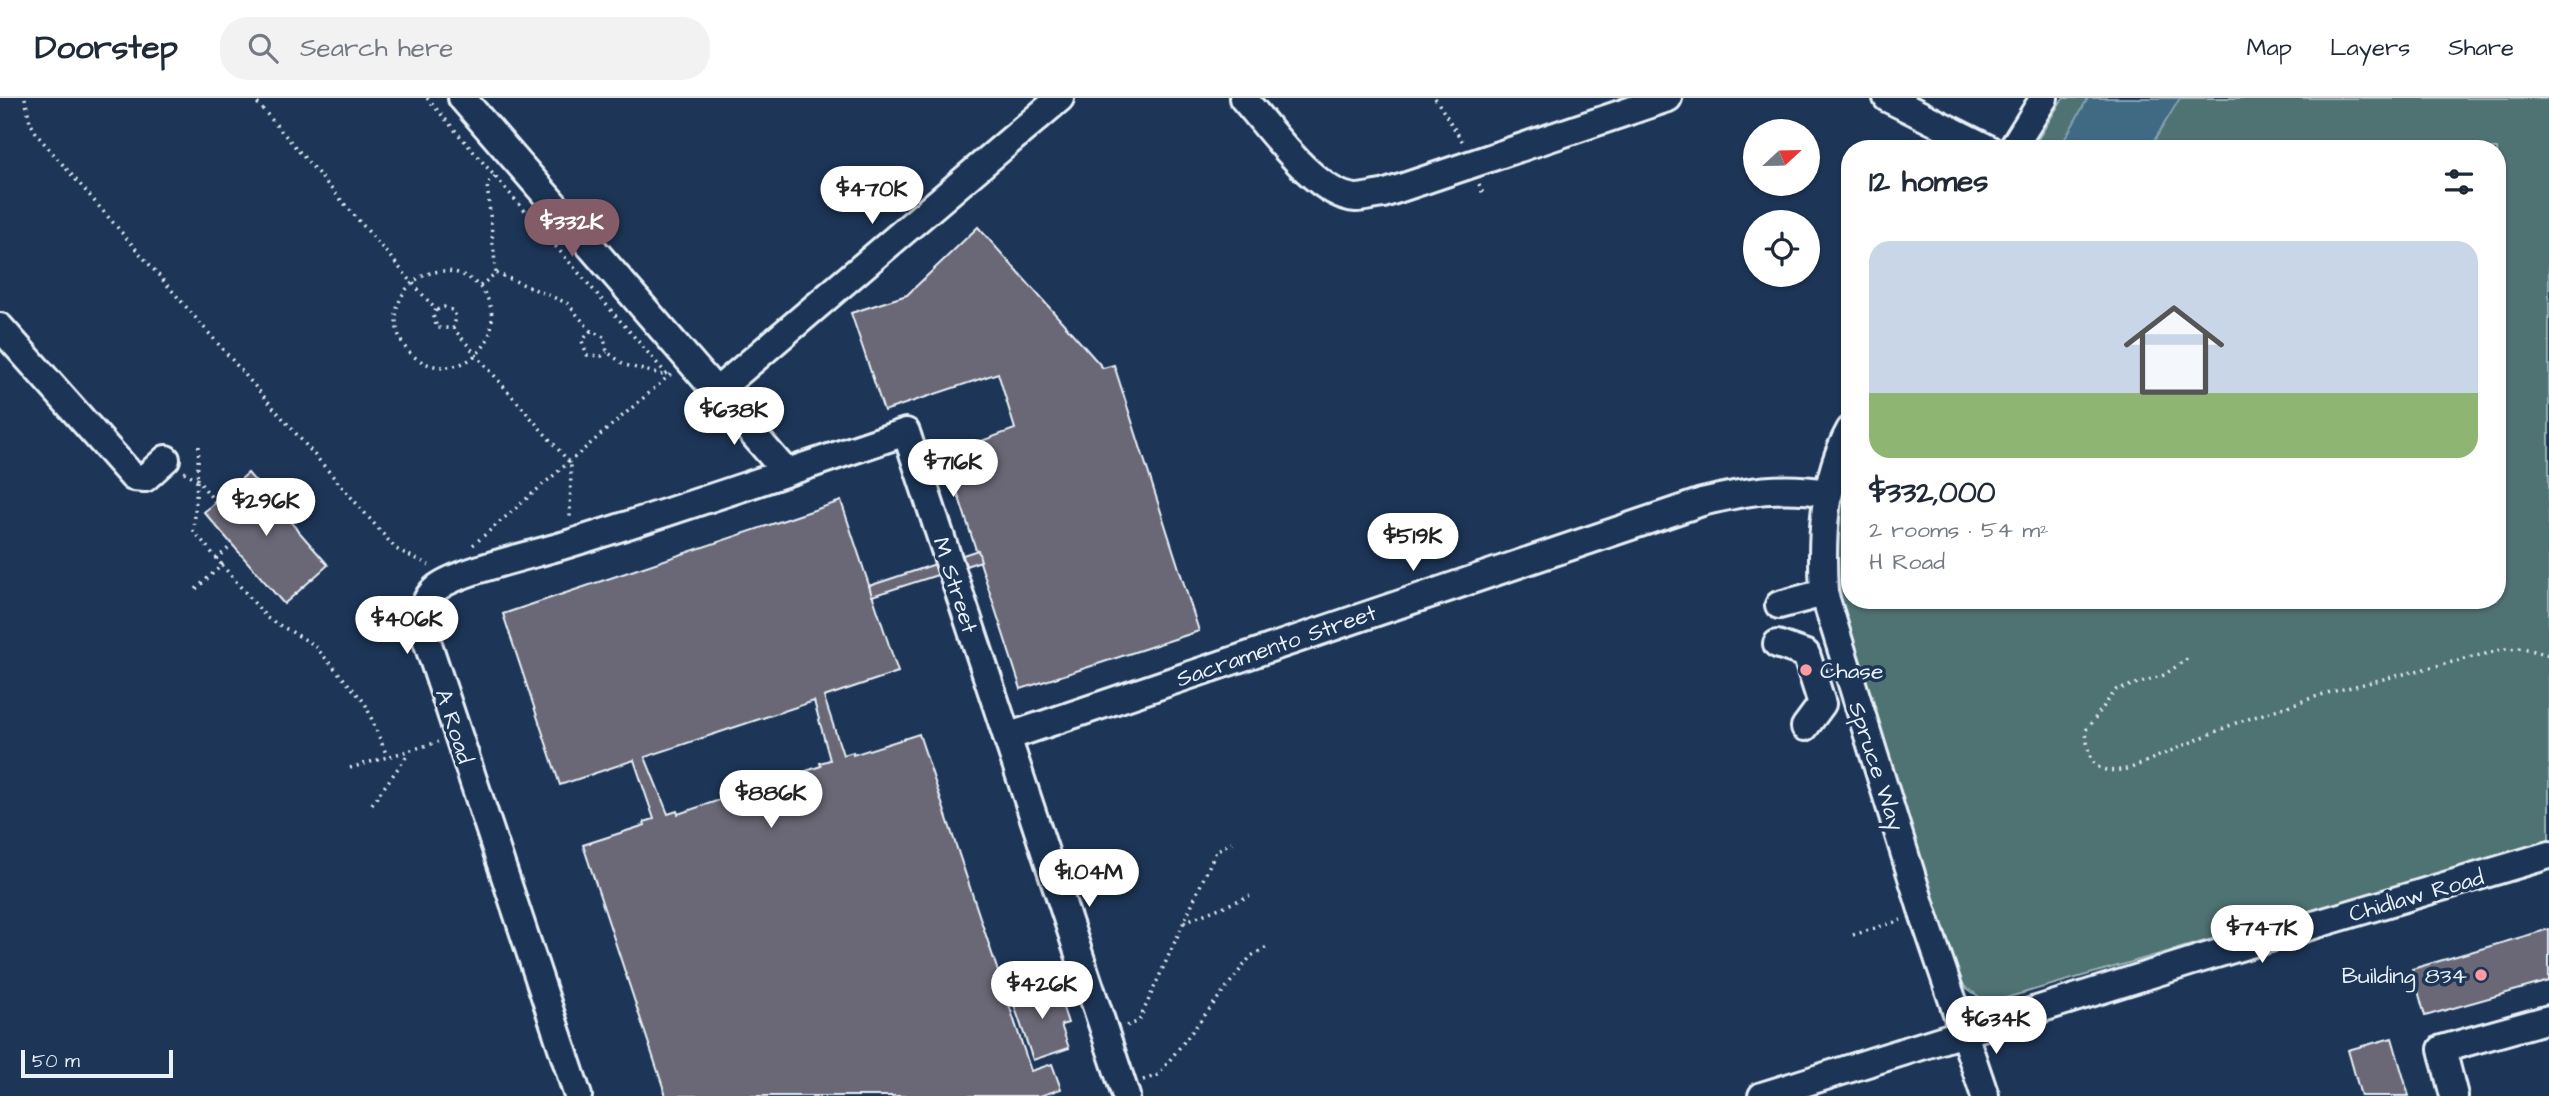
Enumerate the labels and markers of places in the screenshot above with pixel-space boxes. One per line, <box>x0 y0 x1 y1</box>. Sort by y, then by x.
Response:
pin: $470K <box>823 166 921 226</box>
pin: $332K <box>523 200 621 259</box>
pin: $638K <box>685 388 783 447</box>
pin: $716K <box>904 440 1002 499</box>
pin: $296K <box>217 478 315 538</box>
pin: $519K <box>1364 514 1462 573</box>
pin: $406K <box>358 596 456 656</box>
place label: Chase <box>1820 655 1883 687</box>
marker: Chase <box>1798 662 1814 678</box>
pin: $886K <box>722 770 820 830</box>
pin: $1.04M <box>1032 850 1146 909</box>
pin: $747K <box>2213 906 2311 965</box>
place label: Building 834 <box>2342 960 2467 993</box>
pin: $426K <box>993 962 1091 1021</box>
marker: Building 834 <box>2473 967 2489 983</box>
pin: $634K <box>1947 996 2045 1056</box>

